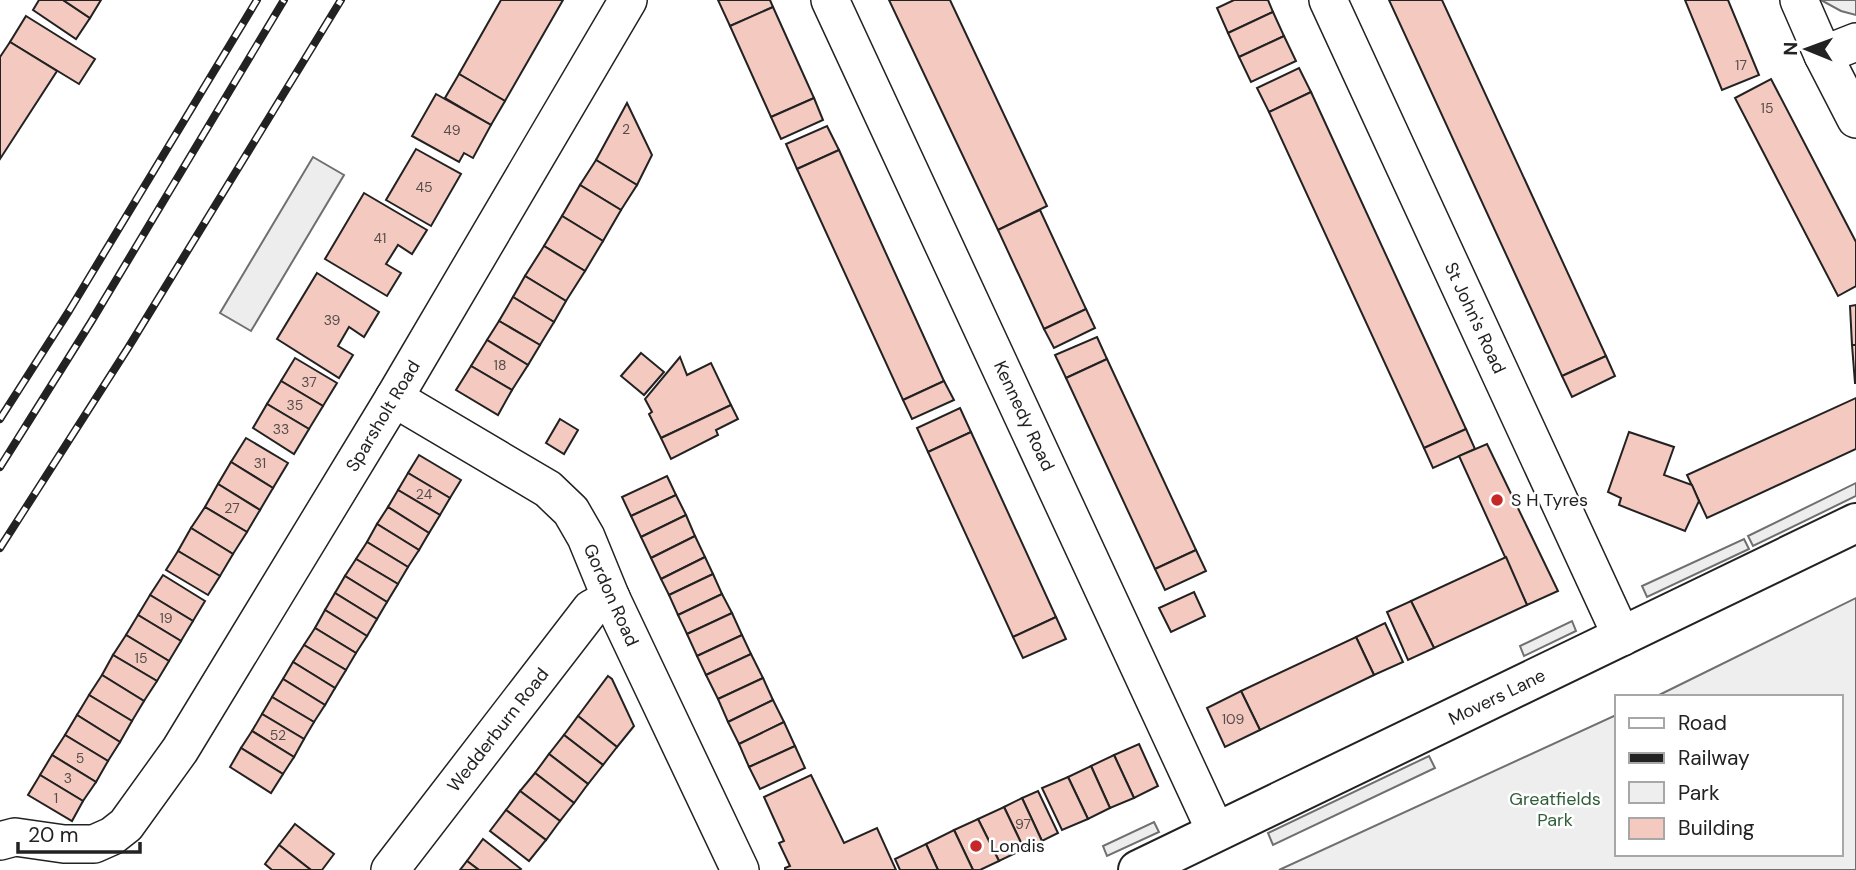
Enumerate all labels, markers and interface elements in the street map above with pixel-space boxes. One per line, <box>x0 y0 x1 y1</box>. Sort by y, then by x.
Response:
north arrow <box>1772 14 1842 84</box>
text: N <box>1778 42 1803 56</box>
house number: 17 <box>1735 56 1747 74</box>
house number: 15 <box>1761 99 1773 117</box>
house number: 2 <box>622 120 630 138</box>
house number: 49 <box>443 121 461 139</box>
house number: 45 <box>415 178 433 196</box>
house number: 41 <box>374 229 386 247</box>
street label: St John's Road <box>1439 258 1511 378</box>
house number: 39 <box>324 311 341 329</box>
street label: Sparsholt Road <box>340 356 426 476</box>
house number: 18 <box>494 356 506 374</box>
street label: Kennedy Road <box>988 357 1060 475</box>
house number: 37 <box>301 373 317 391</box>
house number: 35 <box>287 396 303 414</box>
house number: 33 <box>273 420 289 438</box>
house number: 31 <box>254 454 266 472</box>
house number: 24 <box>416 485 433 503</box>
place label: S H Tyres <box>1511 488 1588 512</box>
marker: S H Tyres <box>1489 492 1505 508</box>
house number: 27 <box>224 499 240 517</box>
street label: Gordon Road <box>578 540 644 650</box>
house number: 19 <box>159 609 173 627</box>
house number: 15 <box>135 649 147 667</box>
street label: Wedderburn Road <box>442 663 554 797</box>
street label: Movers Lane <box>1445 663 1549 731</box>
legend <box>1615 695 1842 856</box>
text: Road <box>1678 709 1727 737</box>
house number: 109 <box>1222 710 1245 728</box>
house number: 52 <box>270 726 286 744</box>
text: Railway <box>1678 744 1750 772</box>
house number: 5 <box>76 749 84 767</box>
house number: 3 <box>64 769 72 787</box>
text: Park <box>1678 779 1720 807</box>
park label: Greatfields Park <box>1509 787 1601 832</box>
house number: 1 <box>54 789 58 807</box>
scale bar <box>18 810 140 854</box>
text: Building <box>1678 814 1755 842</box>
house number: 97 <box>1015 815 1031 833</box>
text: 20 m <box>28 821 79 849</box>
place label: Londis <box>990 834 1045 858</box>
marker: Londis <box>968 838 984 854</box>

